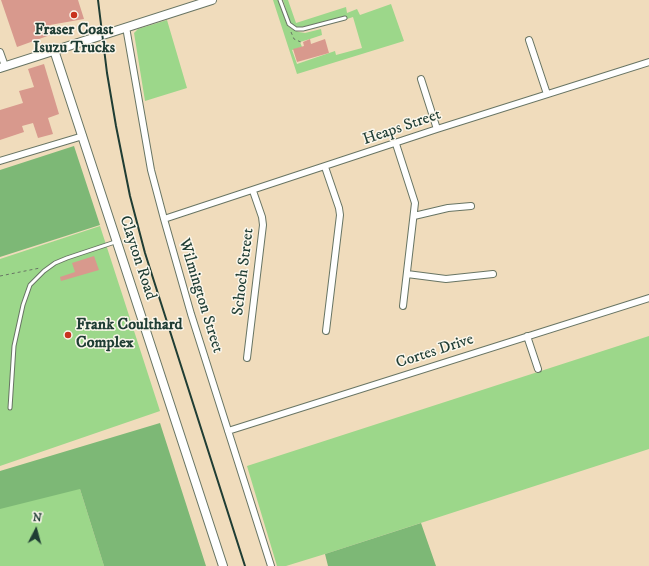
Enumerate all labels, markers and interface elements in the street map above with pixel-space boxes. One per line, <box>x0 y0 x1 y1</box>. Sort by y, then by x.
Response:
marker: Fraser Coast Isuzu Trucks <box>69 10 79 20</box>
place label: Fraser Coast Isuzu Trucks <box>33 21 115 59</box>
street label: Heaps Street <box>360 106 444 150</box>
street label: Clayton Road <box>114 213 160 303</box>
street label: Schoch Street <box>229 227 259 317</box>
street label: Wilmington Street <box>174 237 226 355</box>
place label: Frank Coulthard Complex <box>76 316 183 354</box>
marker: Frank Coulthard Complex <box>63 330 73 340</box>
street label: Cortes Drive <box>394 330 476 374</box>
north arrow <box>16 510 56 550</box>
text: N <box>32 511 42 525</box>

